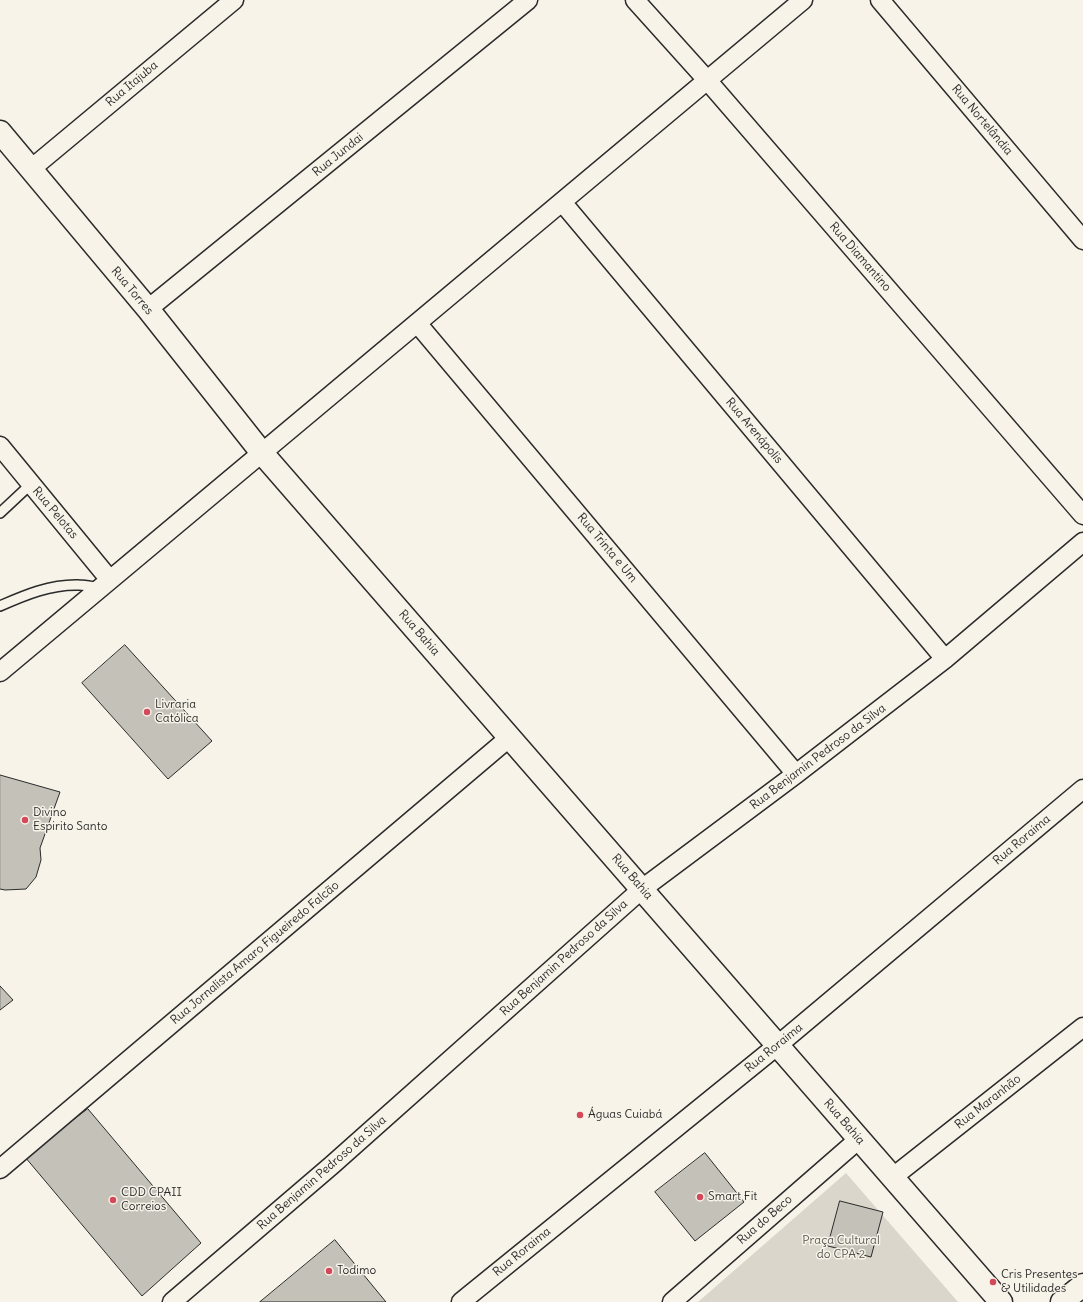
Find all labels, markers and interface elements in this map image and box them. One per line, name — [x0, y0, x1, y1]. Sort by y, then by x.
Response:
street label: Rua Itajuba — [103, 58, 161, 110]
street label: Rua Nortelândia — [948, 82, 1016, 158]
street label: Rua Jundai — [310, 130, 366, 180]
street label: Rua Diamantino — [826, 219, 894, 295]
street label: Rua Torres — [108, 264, 156, 318]
street label: Rua Arenápolis — [722, 395, 786, 467]
street label: Rua Pelotas — [29, 484, 81, 542]
street label: Rua Trinta e Um — [574, 511, 640, 585]
street label: Rua Bahia — [395, 607, 443, 659]
place label: Livraria Católica — [155, 698, 199, 726]
street label: Rua Benjamin Pedroso da Silva — [747, 701, 889, 813]
marker: Livraria Católica — [142, 707, 152, 717]
place label: Divino Espirito Santo — [33, 806, 107, 834]
street label: Rua Roraima — [990, 812, 1054, 868]
marker: Divino Espirito Santo — [20, 815, 30, 825]
street label: Rua Bahia — [608, 851, 656, 903]
street label: Rua Jornalista Amaro Figueiredo Falcão — [168, 878, 342, 1028]
street label: Rua Benjamin Pedroso da Silva — [497, 897, 631, 1019]
street label: Rua Roraima — [742, 1020, 806, 1076]
street label: Rua Maranhão — [952, 1072, 1024, 1132]
street label: Rua Bahia — [820, 1096, 868, 1148]
place label: Águas Cuiabá — [588, 1108, 662, 1122]
marker: Águas Cuiabá — [575, 1110, 585, 1120]
street label: Rua Benjamin Pedroso da Silva — [255, 1113, 389, 1233]
place label: CDD CPAII Correios — [121, 1186, 182, 1214]
place label: Smart Fit — [708, 1190, 757, 1204]
marker: Smart Fit — [695, 1192, 705, 1202]
street label: Rua do Beco — [735, 1192, 795, 1248]
marker: CDD CPAII Correios — [108, 1195, 118, 1205]
street label: Rua Roraima — [490, 1224, 554, 1280]
park label: Praça Cultural do CPA 2 — [802, 1234, 880, 1262]
place label: Todimo — [337, 1264, 376, 1278]
marker: Todimo — [324, 1266, 334, 1276]
place label: Cris Presentes & Utilidades — [1001, 1268, 1078, 1296]
marker: Cris Presentes & Utilidades — [988, 1277, 998, 1287]

